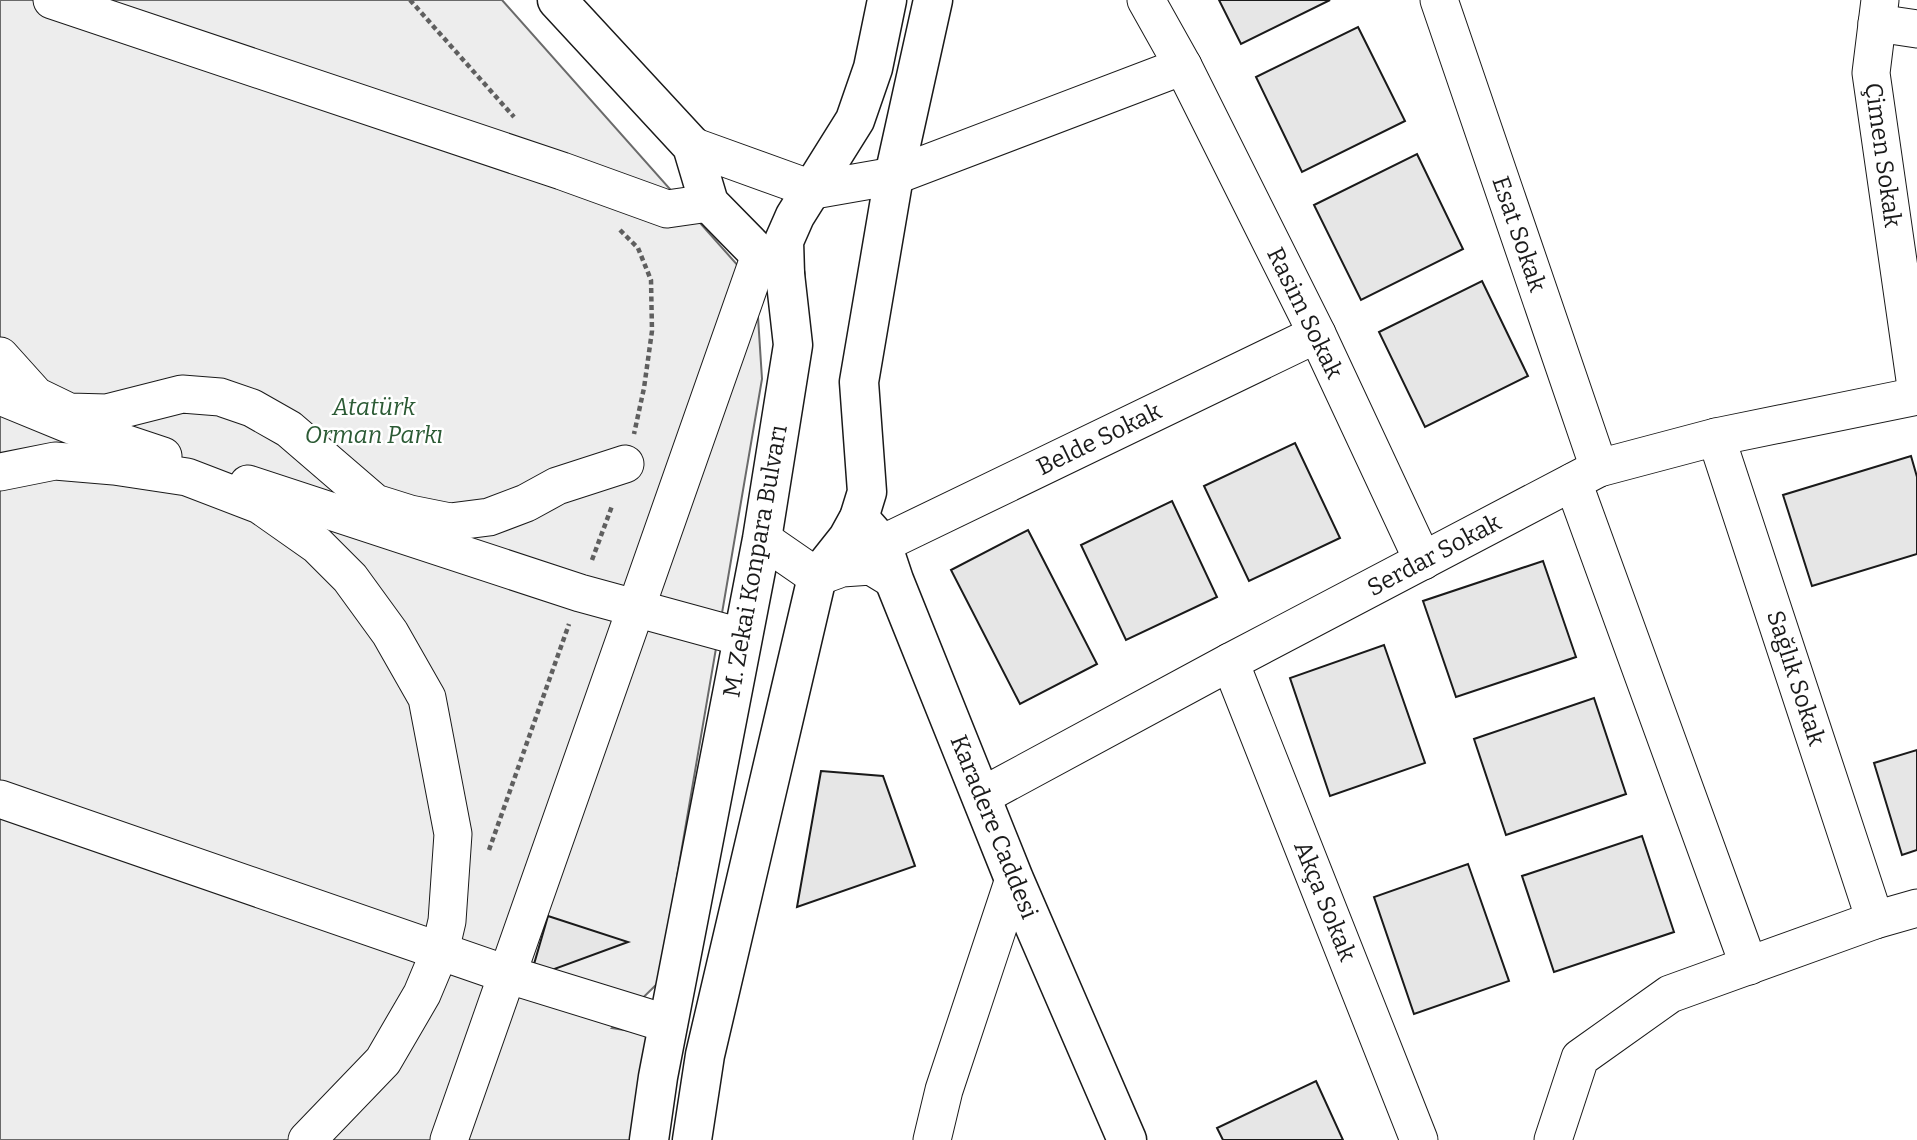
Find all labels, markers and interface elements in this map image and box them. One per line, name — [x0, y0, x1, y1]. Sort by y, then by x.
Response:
street label: Çimen Sokak — [1859, 81, 1907, 229]
street label: Esat Sokak — [1486, 173, 1552, 296]
street label: Rasim Sokak — [1261, 243, 1349, 383]
park label: Atatürk Orman Parkı — [305, 393, 443, 449]
street label: Belde Sokak — [1032, 397, 1166, 481]
street label: M. Zekai Konpara Bulvarı — [717, 423, 793, 699]
street label: Serdar Sokak — [1362, 508, 1506, 602]
street label: Sağlık Sokak — [1761, 607, 1831, 749]
street label: Karadere Caddesi — [944, 731, 1044, 923]
street label: Akça Sokak — [1288, 837, 1362, 965]

